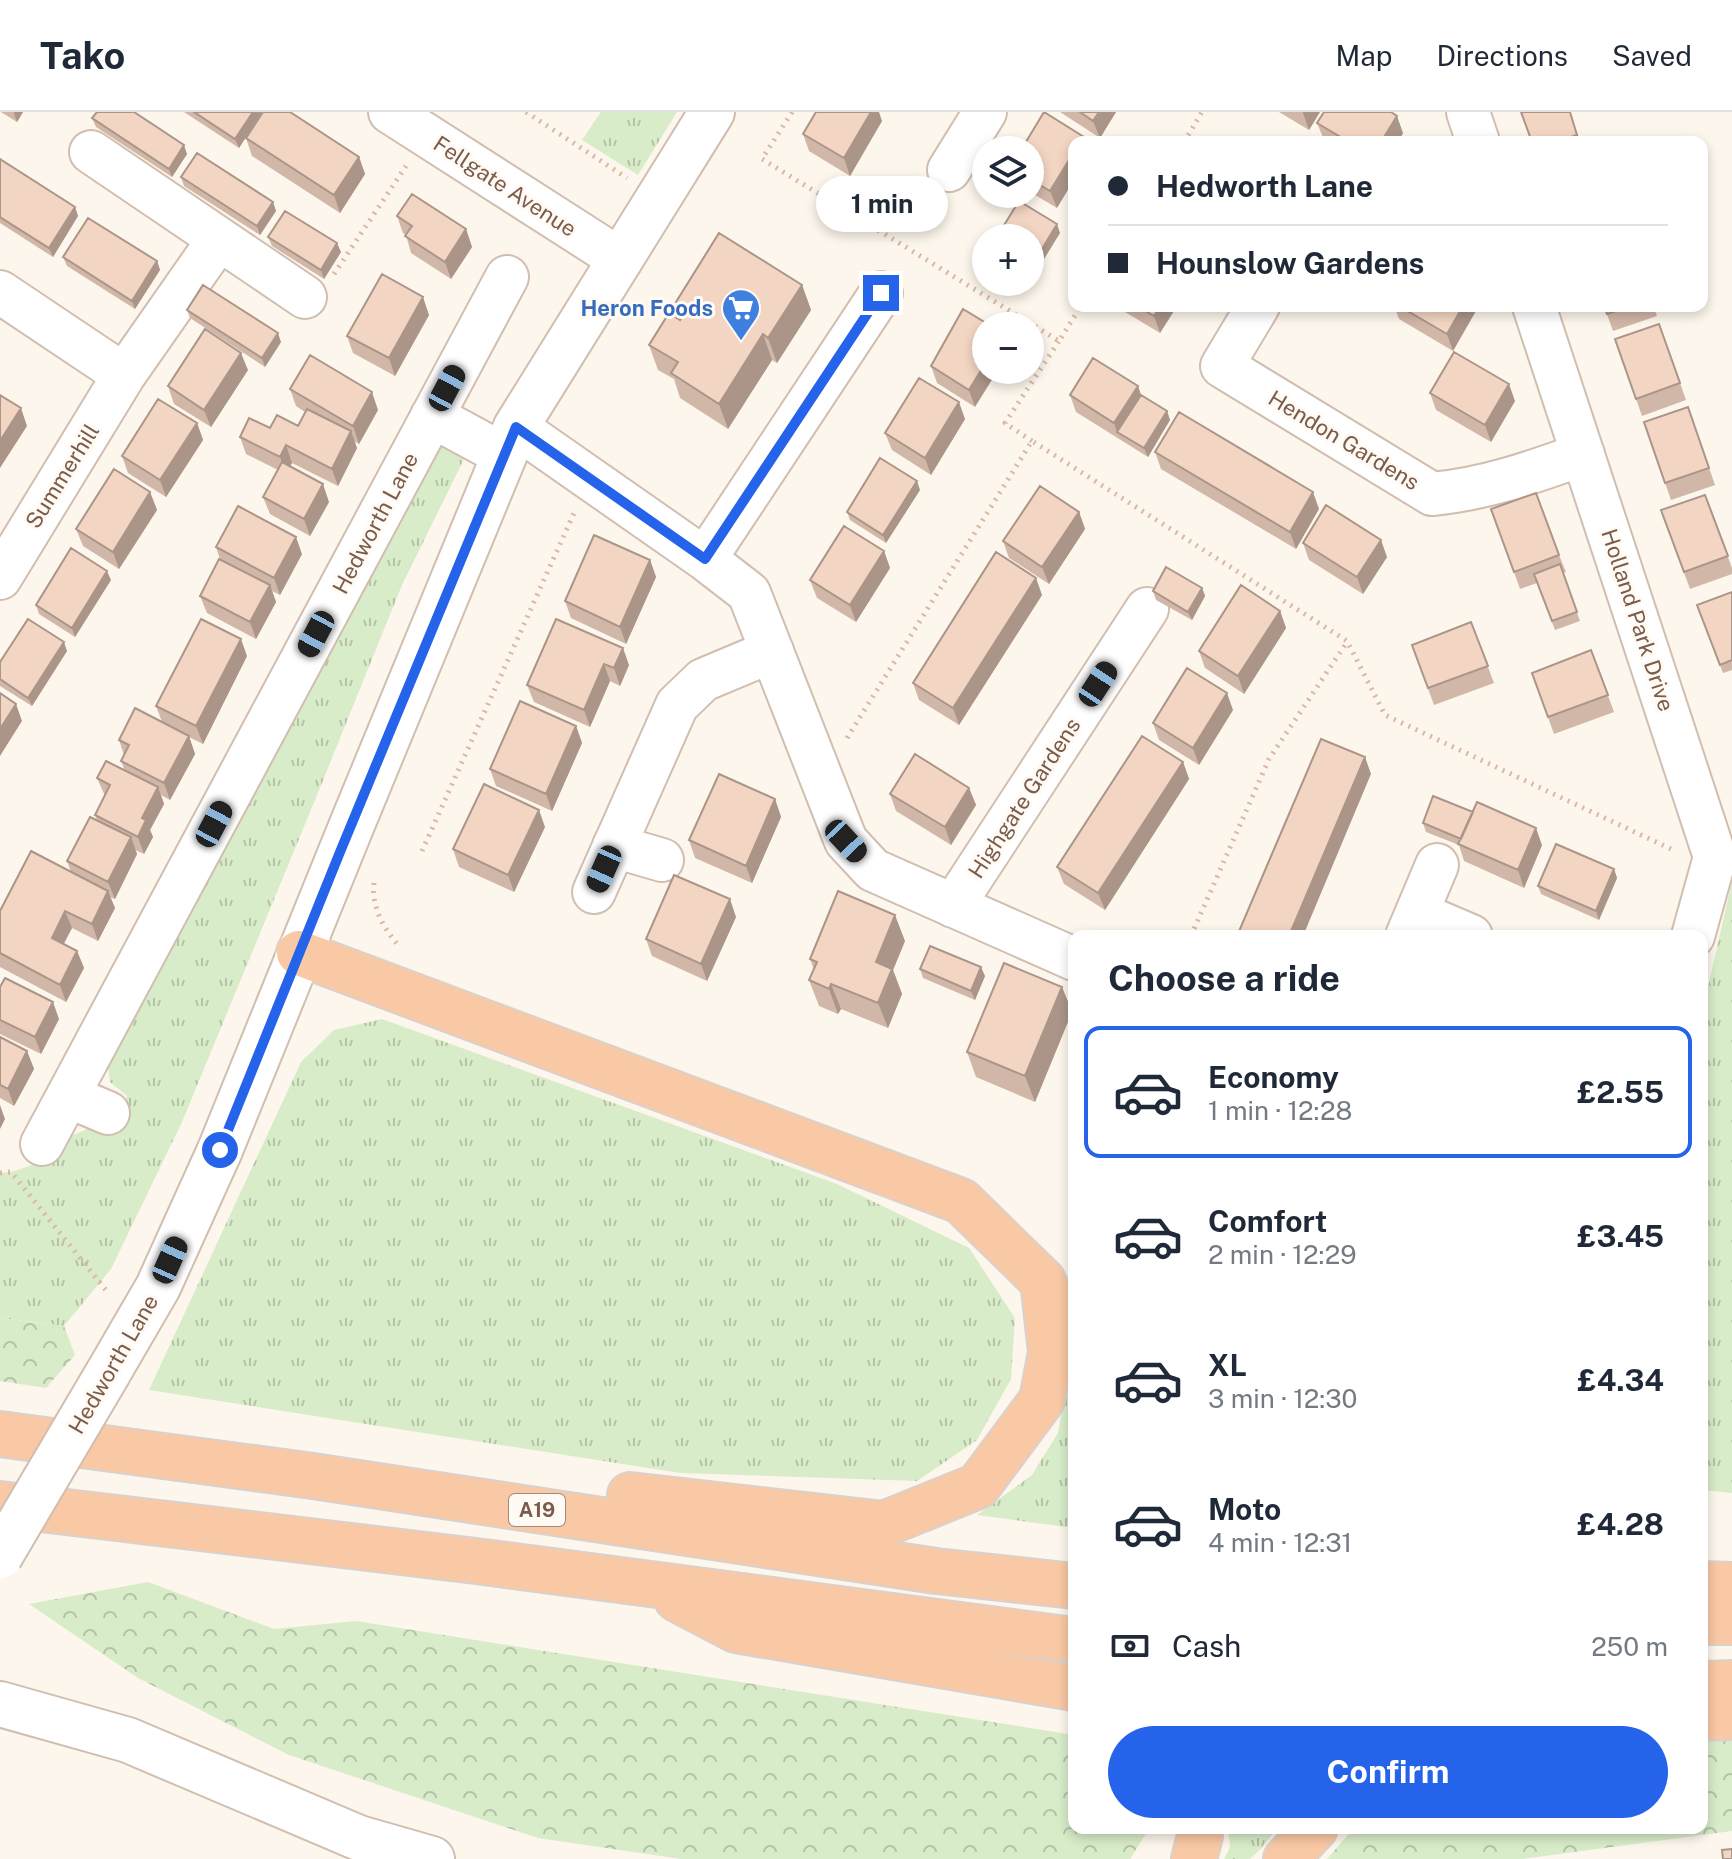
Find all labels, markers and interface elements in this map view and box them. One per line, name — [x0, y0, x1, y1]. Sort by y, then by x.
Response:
text: Tako — [40, 33, 126, 78]
text: Map — [1336, 39, 1392, 72]
text: Directions — [1436, 39, 1568, 72]
text: Saved — [1612, 39, 1692, 72]
street label: Fellgate Avenue — [429, 130, 581, 242]
map controls — [972, 136, 1044, 384]
button: layers — [972, 136, 1044, 208]
text: Hedworth Lane — [1156, 168, 1373, 204]
callout: 1 min — [815, 177, 947, 233]
text: 1 min — [851, 188, 913, 219]
button: + — [972, 224, 1044, 296]
text: Hounslow Gardens — [1156, 245, 1424, 281]
route end — [863, 275, 899, 311]
supermarket icon: Heron Foods — [720, 287, 762, 342]
place label: Heron Foods — [581, 295, 713, 321]
button: − — [972, 312, 1044, 384]
car — [425, 361, 469, 415]
street label: Hendon Gardens — [1264, 385, 1424, 495]
street label: Summerhill — [20, 419, 104, 533]
street label: Hedworth Lane — [327, 448, 423, 598]
street label: Holland Park Drive — [1596, 526, 1680, 714]
car — [294, 607, 338, 661]
car — [1075, 657, 1121, 711]
street label: Highgate Gardens — [963, 713, 1085, 883]
car — [192, 797, 236, 851]
car — [821, 815, 871, 867]
car — [583, 842, 625, 896]
text: Choose a ride — [1108, 957, 1340, 999]
icon: car — [1112, 1056, 1184, 1128]
text: Economy — [1208, 1059, 1339, 1095]
text: £2.55 — [1577, 1074, 1664, 1110]
text: 1 min · 12:28 — [1208, 1095, 1352, 1126]
route start — [202, 1132, 238, 1168]
icon: car — [1112, 1200, 1184, 1272]
text: Comfort — [1208, 1203, 1327, 1239]
text: £3.45 — [1577, 1218, 1664, 1254]
car — [149, 1233, 191, 1287]
text: 2 min · 12:29 — [1208, 1239, 1357, 1270]
street label: Hedworth Lane — [63, 1290, 163, 1438]
icon: car — [1112, 1344, 1184, 1416]
text: XL — [1208, 1347, 1247, 1383]
text: £4.34 — [1577, 1362, 1664, 1398]
text: 3 min · 12:30 — [1208, 1383, 1357, 1414]
icon: car — [1112, 1488, 1184, 1560]
text: Moto — [1208, 1491, 1281, 1527]
road number: A19 — [509, 1494, 565, 1526]
text: £4.28 — [1577, 1506, 1664, 1542]
text: 4 min · 12:31 — [1208, 1527, 1352, 1558]
icon: cash — [1108, 1624, 1152, 1668]
text: Cash — [1172, 1628, 1241, 1664]
text: 250 m — [1591, 1631, 1668, 1662]
button: Confirm — [1108, 1726, 1668, 1818]

